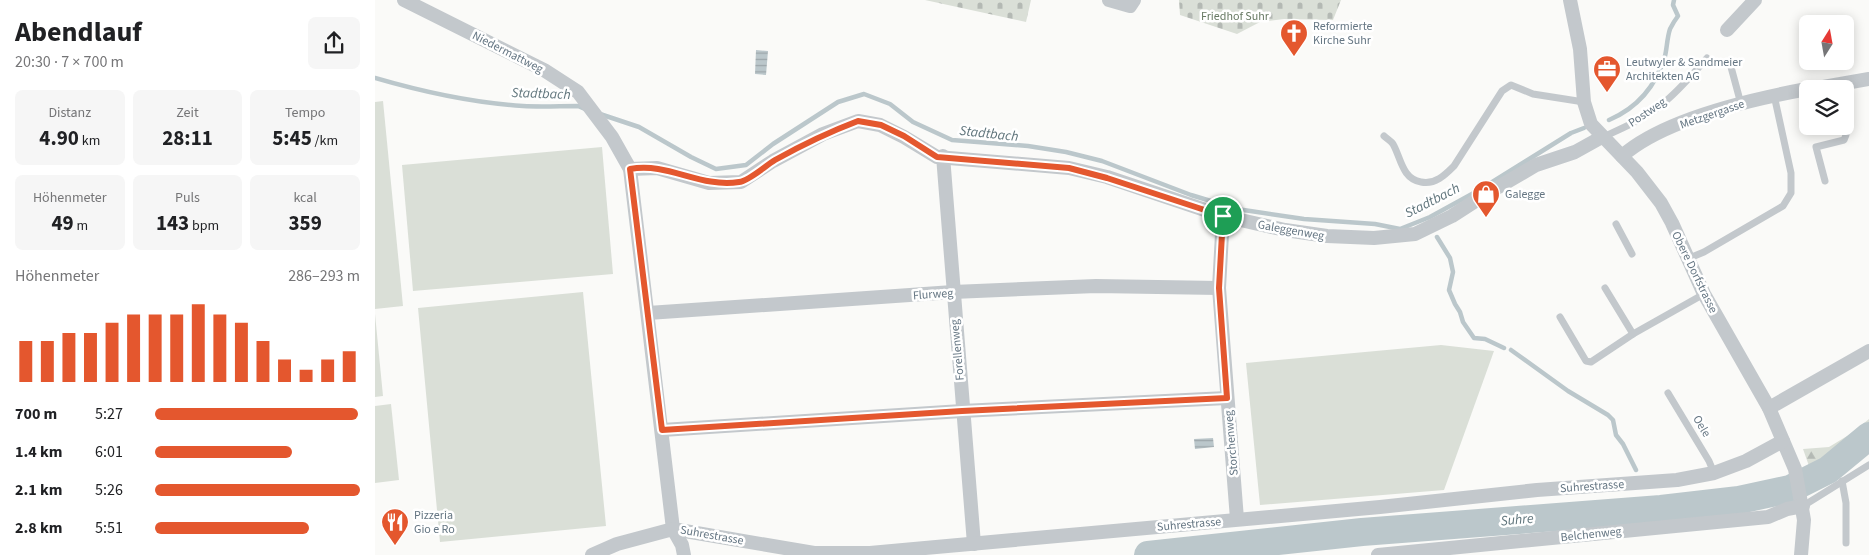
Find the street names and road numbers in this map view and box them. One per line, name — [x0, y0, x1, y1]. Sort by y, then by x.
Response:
street label: Niedermattweg — [469, 27, 546, 78]
street label: Postweg — [1625, 94, 1670, 131]
street label: Metzgergasse — [1678, 95, 1747, 133]
street label: Galeggenweg — [1256, 216, 1326, 245]
street label: Obere Dorfstrasse — [1667, 228, 1722, 316]
street label: Flurweg — [912, 285, 954, 304]
street label: Forellenweg — [946, 319, 969, 381]
street label: Storchenweg — [1220, 410, 1243, 476]
street label: Oele — [1688, 412, 1715, 441]
street label: Suhrestrasse — [1559, 476, 1625, 497]
street label: Suhrestrasse — [1156, 513, 1222, 536]
street label: Suhrestrasse — [679, 522, 745, 549]
street label: Belchenweg — [1560, 523, 1622, 546]

